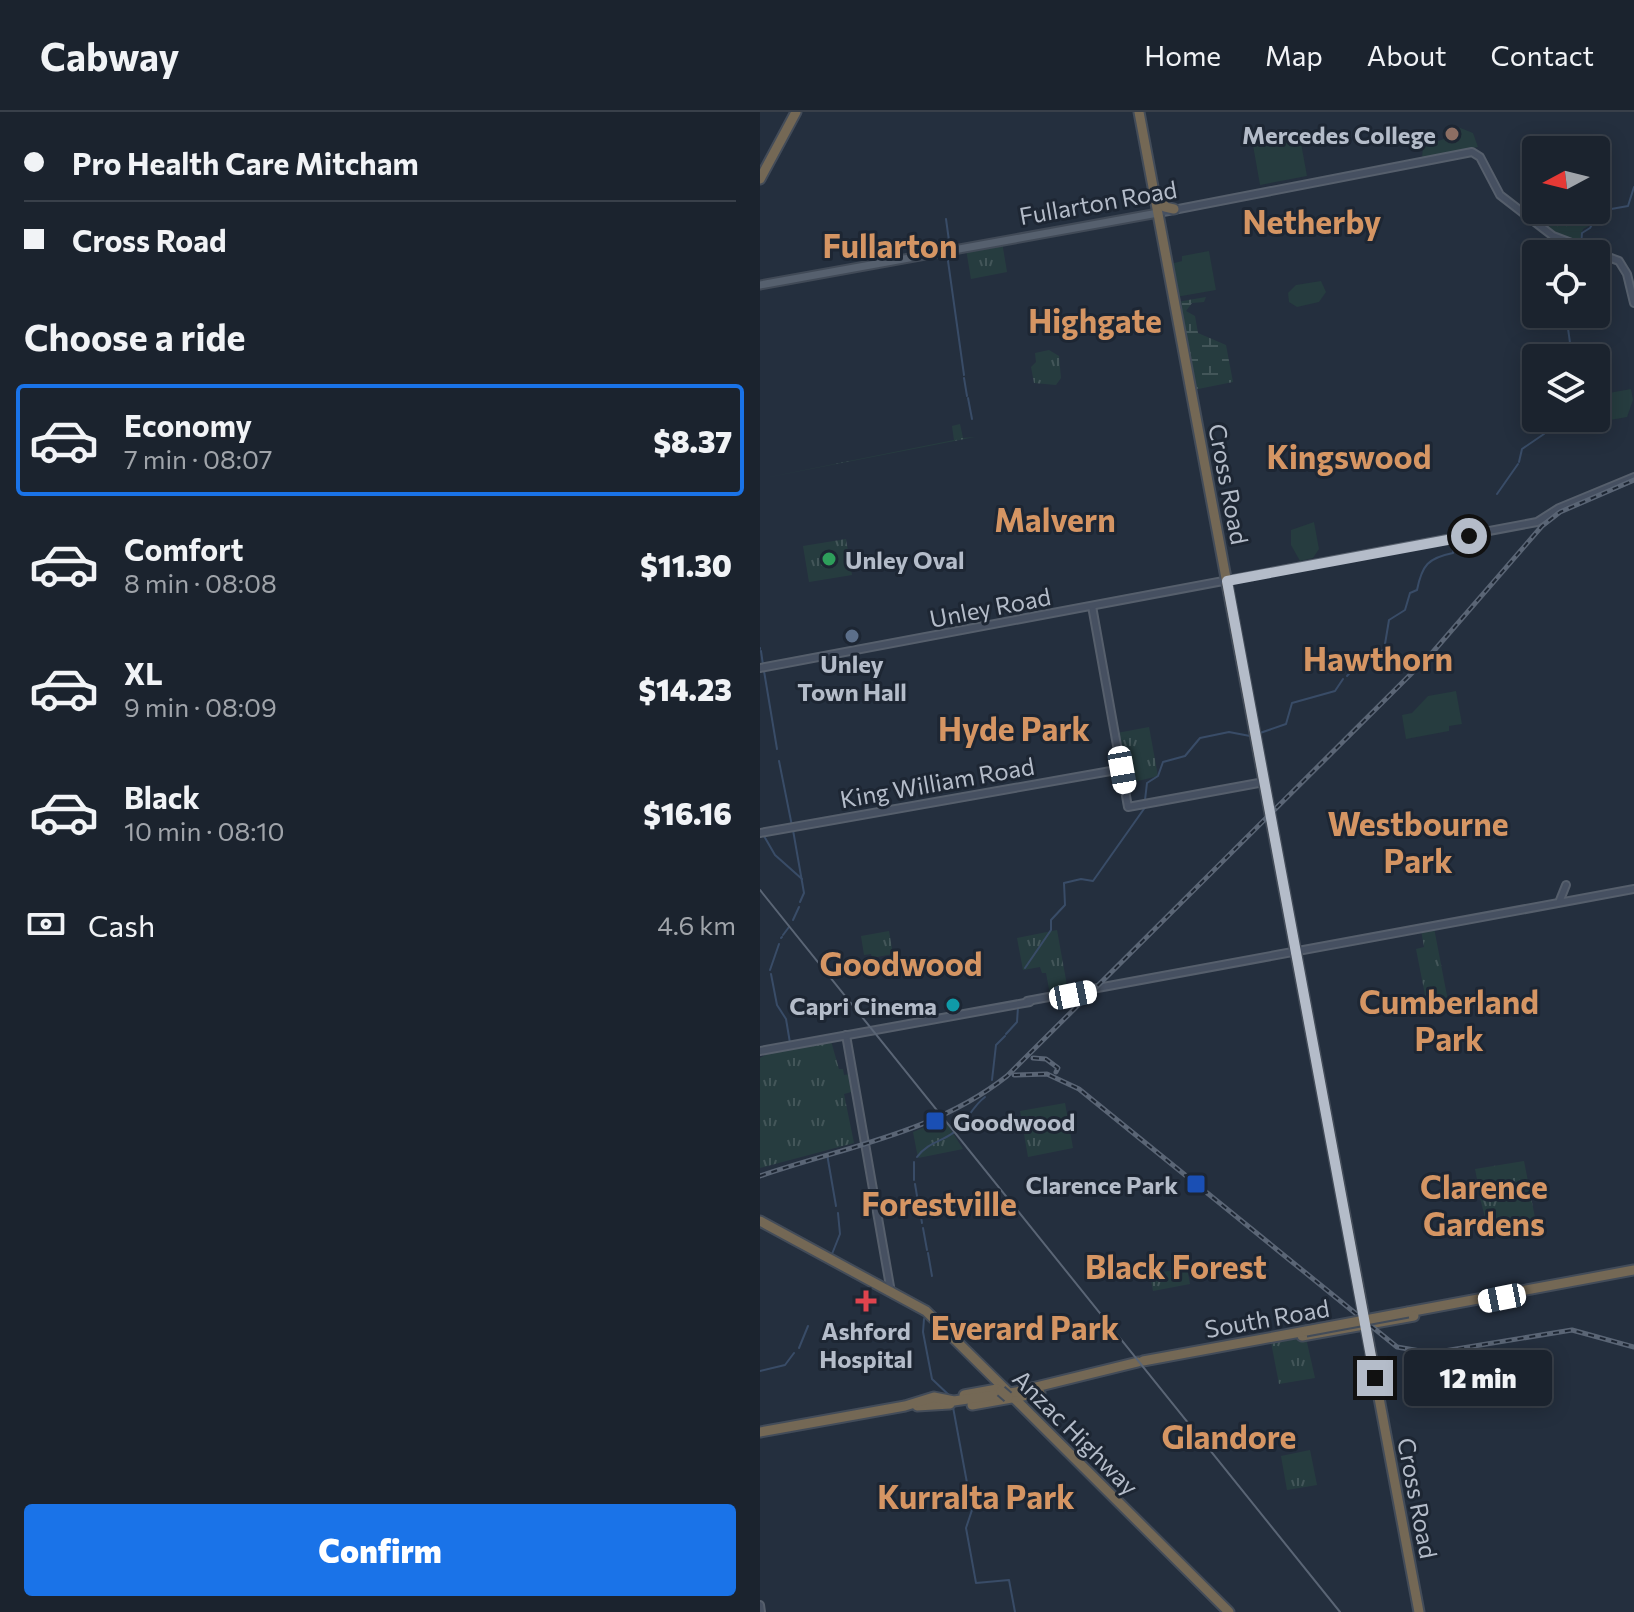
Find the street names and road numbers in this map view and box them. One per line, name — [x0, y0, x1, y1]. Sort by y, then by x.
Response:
street label: Fullarton Road — [1017, 174, 1179, 230]
street label: Cross Road — [1203, 421, 1255, 547]
street label: Unley Road — [927, 581, 1053, 633]
street label: King William Road — [838, 751, 1036, 813]
street label: South Road — [1202, 1293, 1332, 1343]
street label: Anzac Highway — [1007, 1363, 1145, 1501]
street label: Cross Road — [1392, 1435, 1444, 1561]

